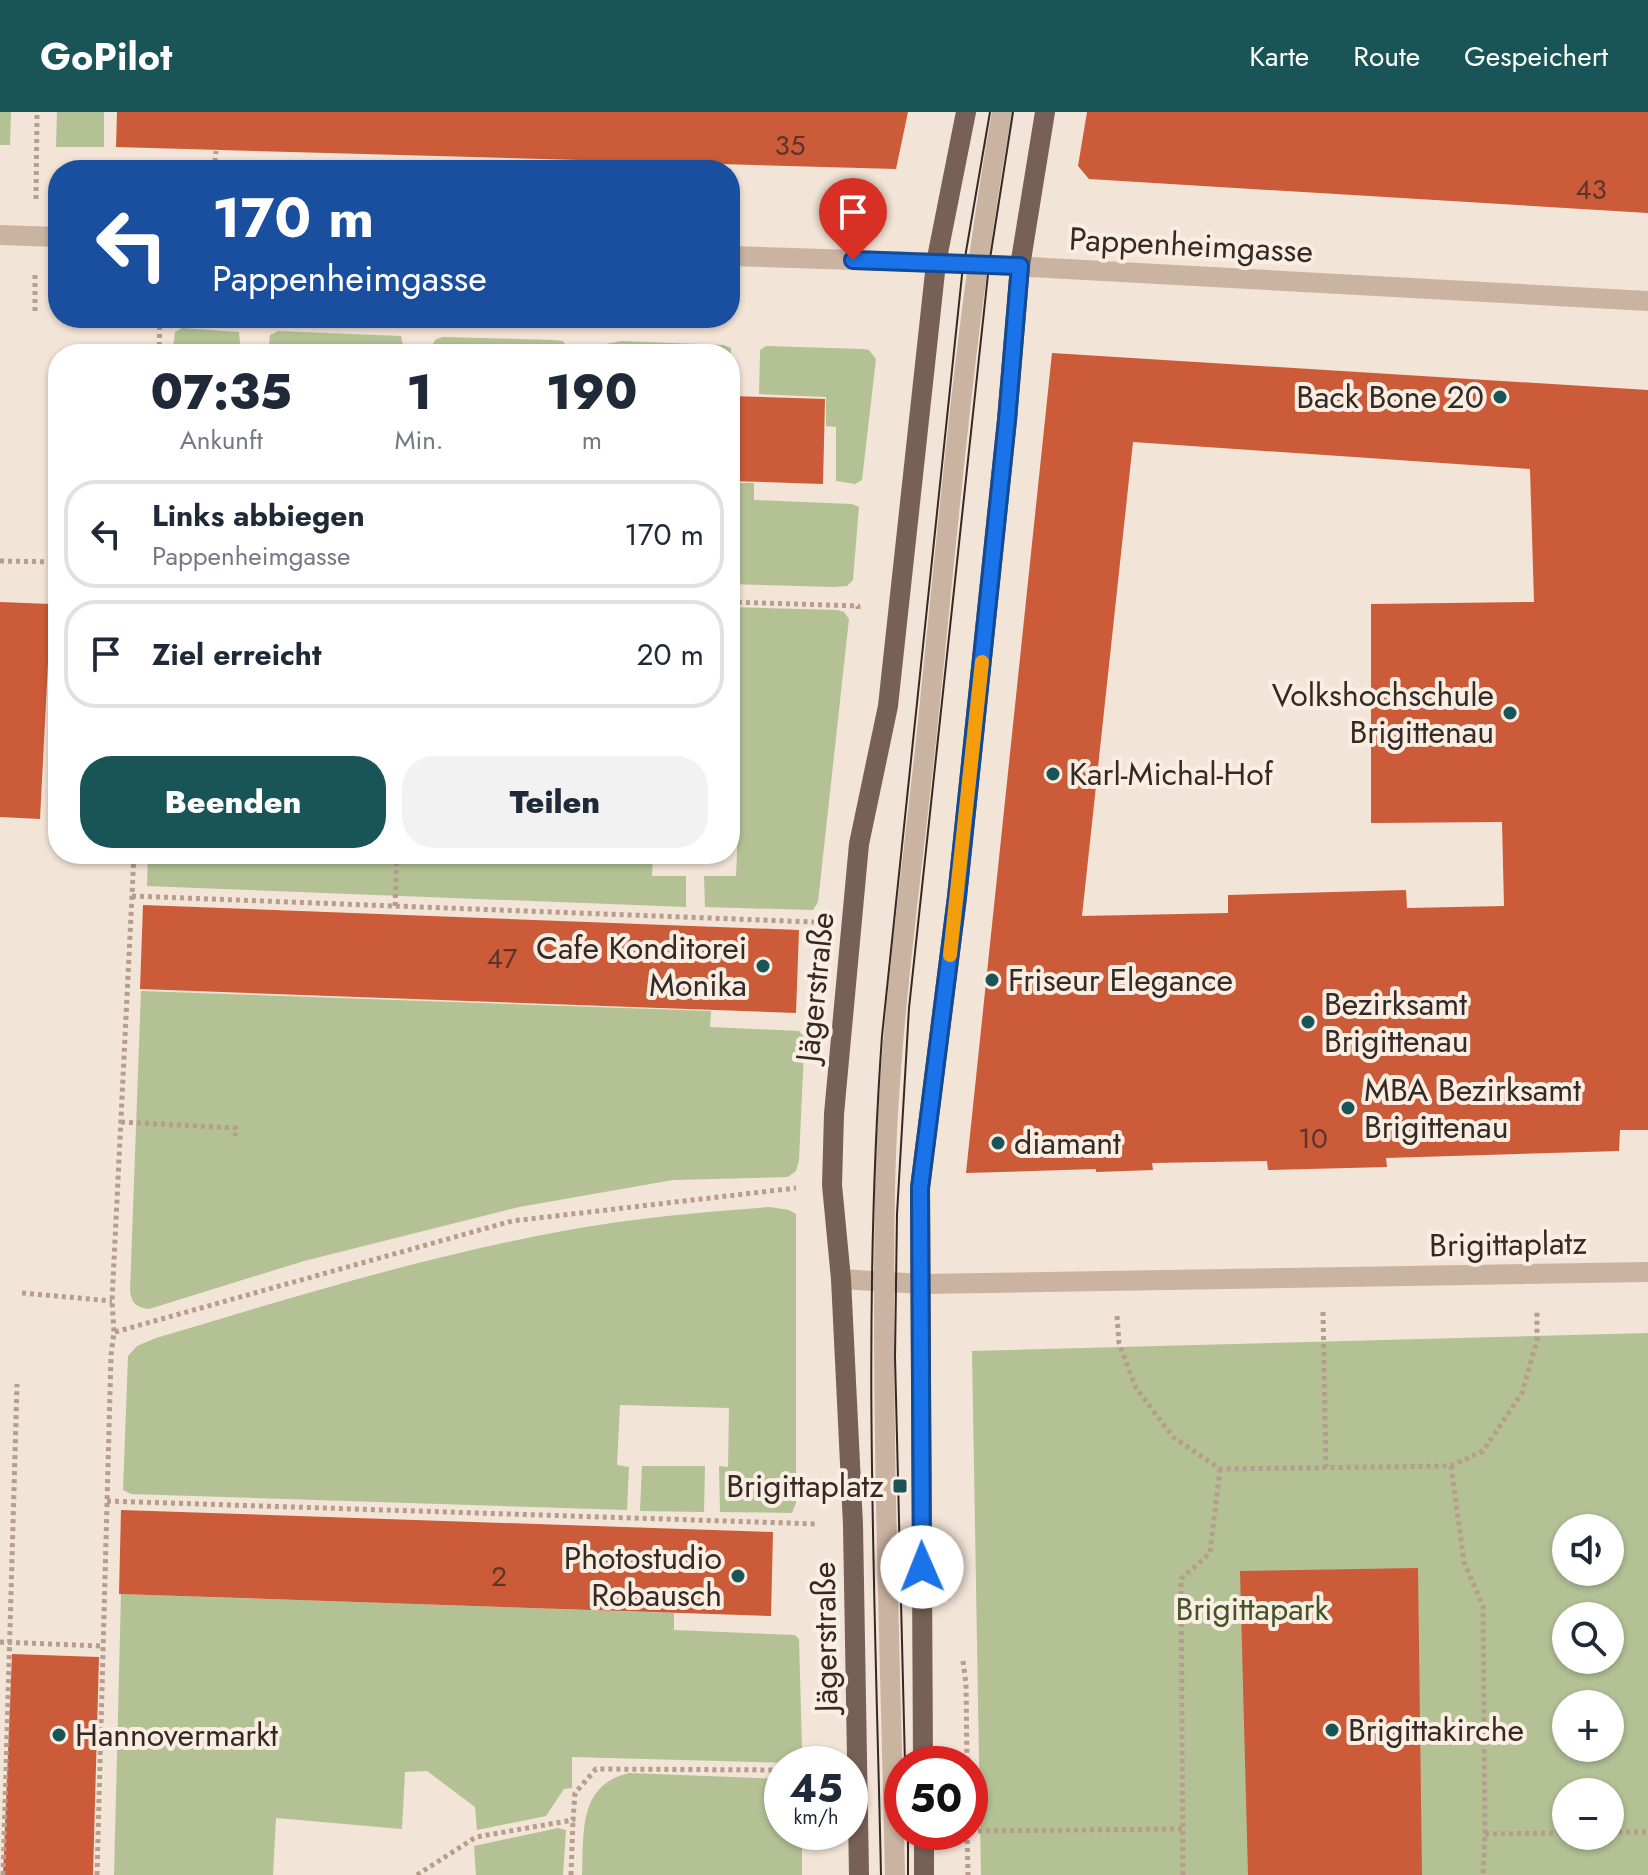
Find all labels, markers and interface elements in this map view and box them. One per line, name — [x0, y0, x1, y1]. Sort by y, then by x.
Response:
text: GoPilot — [40, 29, 172, 84]
text: Karte — [1249, 36, 1309, 77]
text: Route — [1353, 36, 1420, 77]
text: Gespeichert — [1464, 36, 1608, 77]
house number: 35 — [774, 125, 806, 166]
house number: 43 — [1575, 169, 1607, 210]
text: 170 m — [212, 177, 374, 258]
pin — [819, 178, 887, 260]
icon: arrive — [831, 190, 875, 234]
icon: left — [80, 192, 184, 296]
street label: Pappenheimgasse — [1068, 216, 1314, 274]
text: Pappenheimgasse — [212, 252, 487, 304]
text: 07:35 — [150, 358, 292, 427]
text: 1 — [406, 358, 432, 427]
text: 190 — [546, 358, 638, 427]
place label: Back Bone 20 — [1296, 374, 1484, 420]
marker: Back Bone 20 — [1491, 388, 1509, 406]
text: Ankunft — [180, 421, 263, 459]
text: Min. — [394, 421, 444, 459]
text: m — [582, 421, 602, 459]
text: Links abbiegen — [152, 494, 365, 537]
icon: left — [84, 512, 128, 556]
text: 170 m — [624, 513, 704, 556]
text: Pappenheimgasse — [152, 537, 350, 575]
icon: arrive — [84, 632, 128, 676]
text: Ziel erreicht — [152, 633, 321, 676]
text: 20 m — [637, 633, 704, 676]
place label: Volkshochschule Brigittenau — [1272, 672, 1494, 755]
marker: Volkshochschule Brigittenau — [1501, 704, 1519, 722]
place label: Karl-Michal-Hof — [1069, 751, 1274, 797]
button: Beenden — [80, 756, 386, 848]
button: Teilen — [402, 756, 708, 848]
marker: Karl-Michal-Hof — [1044, 765, 1062, 783]
street label: Jägerstraße — [784, 910, 846, 1068]
place label: Cafe Konditorei Monika — [536, 925, 747, 1008]
house number: 47 — [486, 938, 518, 979]
marker: Cafe Konditorei Monika — [754, 957, 772, 975]
place label: Friseur Elegance — [1008, 957, 1233, 1003]
marker: Friseur Elegance — [983, 971, 1001, 989]
place label: Bezirksamt Brigittenau — [1324, 981, 1469, 1064]
marker: Bezirksamt Brigittenau — [1299, 1013, 1317, 1031]
place label: MBA Bezirksamt Brigittenau — [1364, 1067, 1581, 1150]
marker: MBA Bezirksamt Brigittenau — [1339, 1099, 1357, 1117]
house number: 10 — [1298, 1118, 1328, 1159]
place label: diamant — [1014, 1120, 1121, 1166]
marker: diamant — [989, 1134, 1007, 1152]
street label: Brigittaplatz — [1429, 1220, 1588, 1268]
place label: Brigittaplatz — [726, 1463, 884, 1509]
marker: Brigittaplatz — [891, 1477, 909, 1495]
map controls — [1552, 1514, 1624, 1850]
button: sound — [1552, 1514, 1624, 1586]
position arrow — [880, 1525, 964, 1609]
place label: Photostudio Robausch — [564, 1535, 722, 1618]
house number: 2 — [491, 1556, 507, 1597]
street label: Jägerstraße — [801, 1561, 849, 1717]
marker: Photostudio Robausch — [729, 1567, 747, 1585]
park label: Brigittapark — [1175, 1586, 1329, 1632]
button: search — [1552, 1602, 1624, 1674]
button: + — [1552, 1690, 1624, 1762]
place label: Brigittakirche — [1348, 1707, 1524, 1753]
place label: Hannovermarkt — [75, 1712, 278, 1758]
marker: Brigittakirche — [1323, 1721, 1341, 1739]
marker: Hannovermarkt — [50, 1726, 68, 1744]
speed limit sign: 50 — [884, 1746, 988, 1850]
text: 45 — [789, 1759, 843, 1817]
button: − — [1552, 1778, 1624, 1850]
text: km/h — [793, 1803, 839, 1832]

